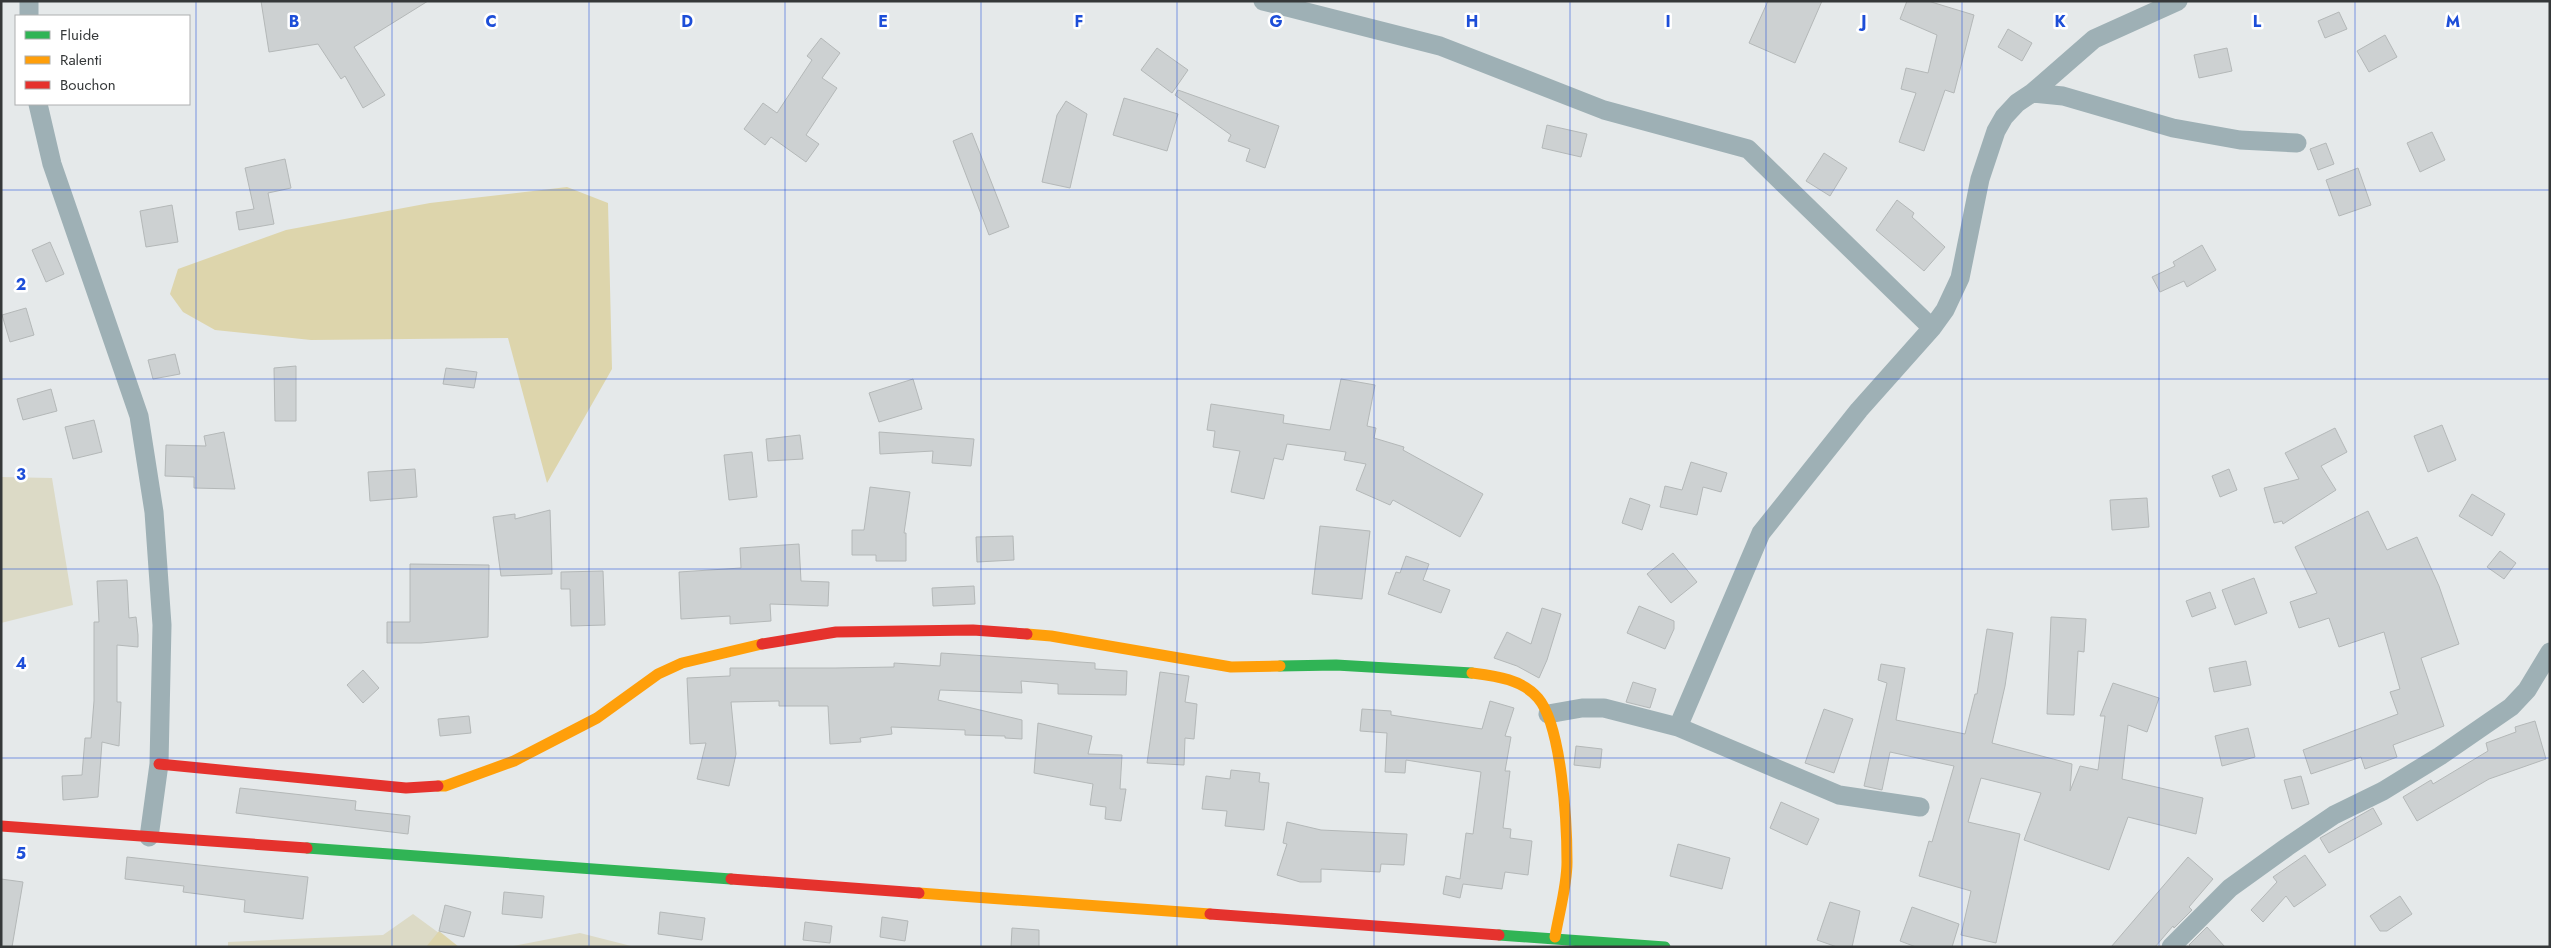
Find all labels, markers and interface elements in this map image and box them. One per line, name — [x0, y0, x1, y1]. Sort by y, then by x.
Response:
text: B — [289, 10, 299, 33]
text: C — [485, 10, 497, 33]
text: D — [681, 10, 693, 33]
text: E — [878, 10, 888, 33]
text: F — [1075, 10, 1083, 33]
text: G — [1269, 10, 1283, 33]
text: H — [1466, 10, 1478, 33]
text: I — [1665, 10, 1671, 33]
text: J — [1858, 10, 1867, 33]
text: K — [2054, 10, 2066, 33]
text: L — [2253, 10, 2262, 33]
text: M — [2446, 10, 2460, 33]
legend — [15, 15, 190, 105]
text: Fluide — [60, 24, 99, 46]
text: Ralenti — [60, 49, 102, 71]
text: Bouchon — [60, 74, 116, 96]
text: 2 — [16, 273, 26, 296]
text: 3 — [16, 463, 26, 486]
text: 4 — [15, 652, 27, 675]
text: 5 — [16, 842, 26, 865]

